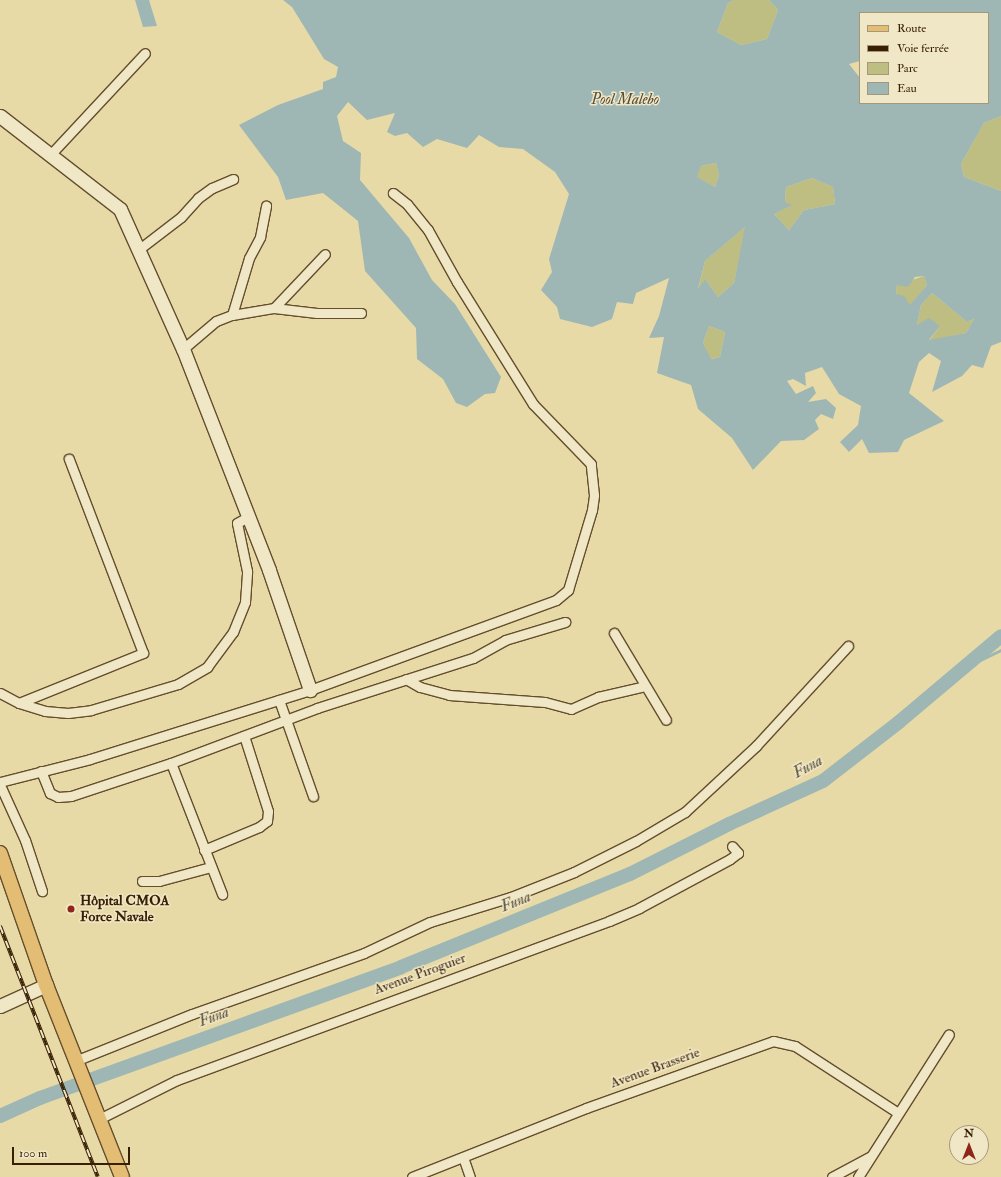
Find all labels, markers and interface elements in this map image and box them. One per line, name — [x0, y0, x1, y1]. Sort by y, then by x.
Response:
legend — [859, 12, 989, 104]
text: Route — [897, 21, 926, 36]
text: Voie ferrée — [897, 41, 949, 56]
text: Parc — [897, 61, 918, 76]
text: Eau — [897, 81, 917, 96]
water label: Pool Malebo — [591, 91, 659, 109]
water label: Funa — [790, 752, 826, 782]
water label: Funa — [498, 888, 534, 916]
place label: Hôpital CMOA Force Navale — [80, 893, 169, 926]
marker: Hôpital CMOA Force Navale — [65, 903, 77, 915]
street label: Avenue Piroguier — [372, 950, 468, 998]
water label: Funa — [196, 1003, 232, 1031]
street label: Avenue Brasserie — [608, 1044, 702, 1092]
north arrow — [949, 1125, 989, 1165]
text: N — [964, 1127, 974, 1140]
scale bar — [14, 1139, 132, 1165]
text: 100 m — [19, 1146, 47, 1161]

